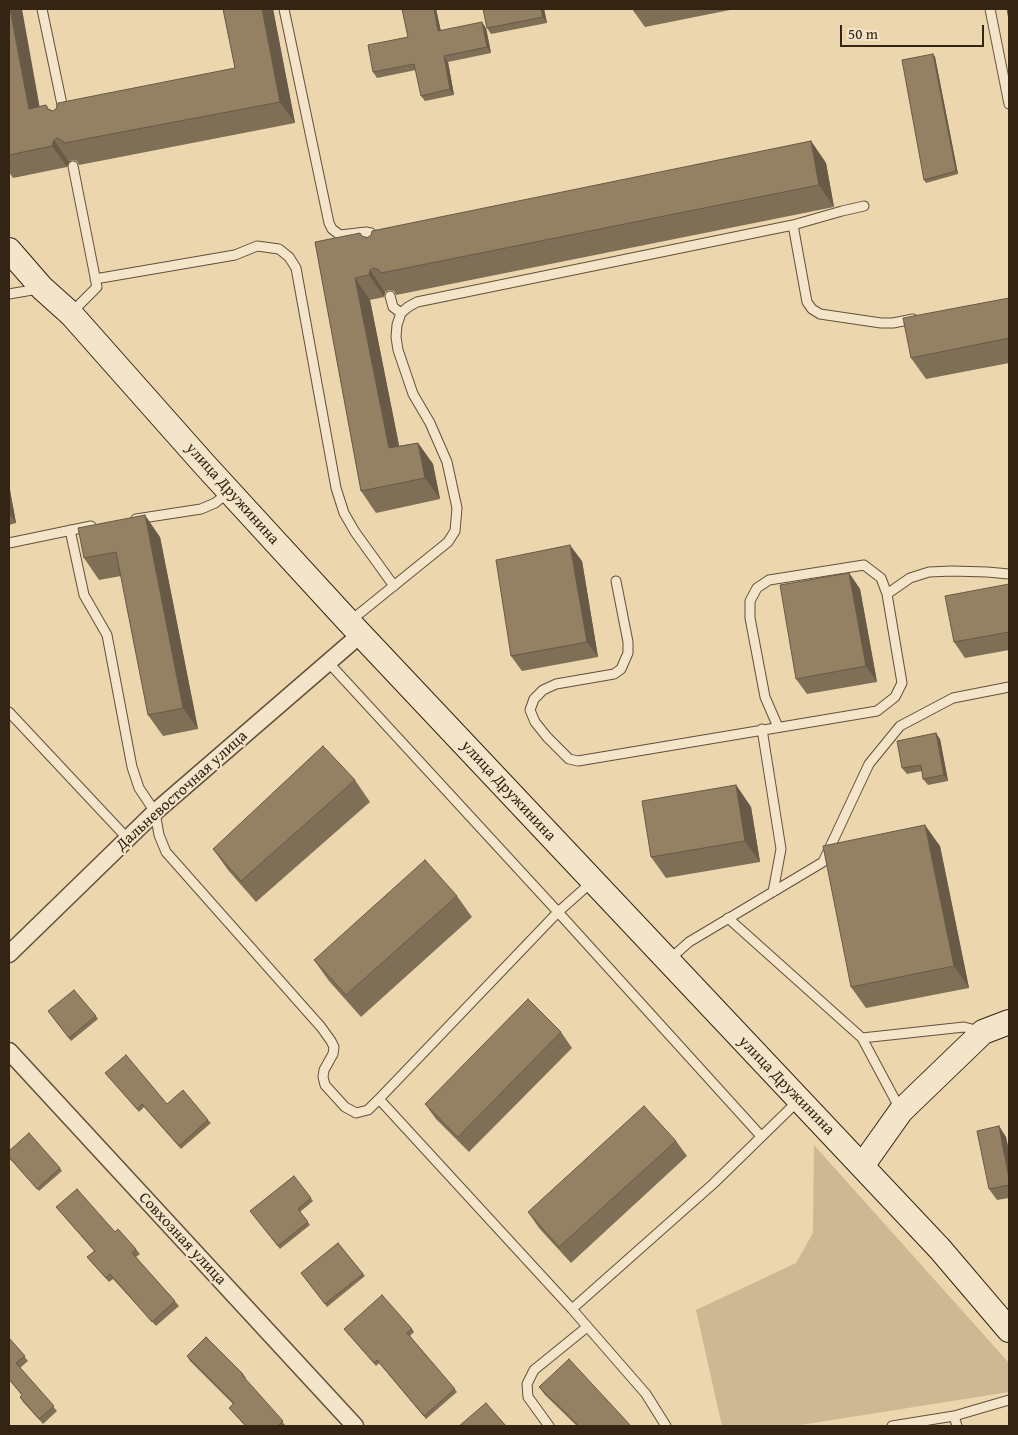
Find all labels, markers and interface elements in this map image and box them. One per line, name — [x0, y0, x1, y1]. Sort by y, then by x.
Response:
scale bar — [843, 15, 987, 47]
text: 50 m — [848, 23, 878, 44]
street label: улица Дружинина — [181, 439, 283, 549]
street label: Дальневосточная улица — [112, 727, 252, 855]
street label: улица Дружинина — [456, 737, 560, 845]
street label: улица Дружинина — [734, 1032, 838, 1140]
street label: Совхозная улица — [134, 1189, 230, 1289]

